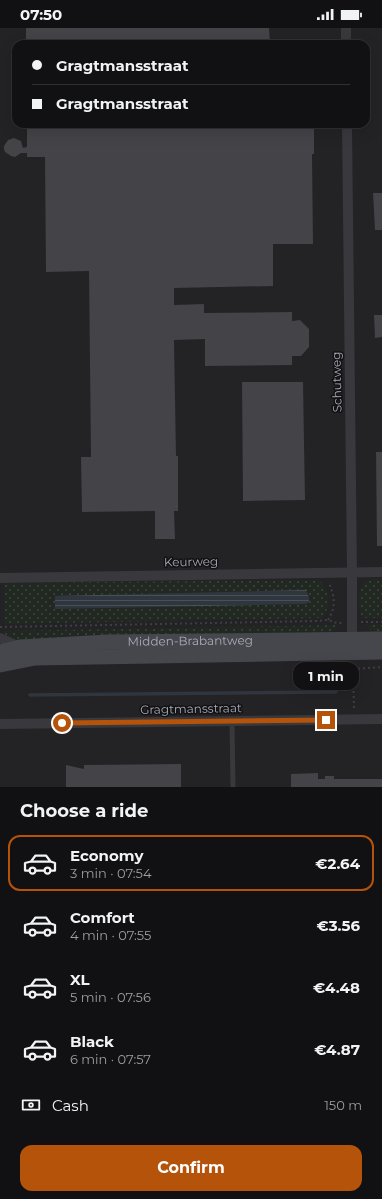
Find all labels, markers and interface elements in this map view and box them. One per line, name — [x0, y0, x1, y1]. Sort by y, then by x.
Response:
text: 07:50 — [20, 5, 62, 24]
text: Gragtmansstraat — [56, 56, 189, 75]
text: Gragtmansstraat — [56, 94, 189, 113]
street label: Schutweg — [328, 351, 345, 413]
street label: Keurweg — [164, 554, 218, 569]
street label: Midden-Brabantweg — [127, 632, 253, 649]
callout: 1 min — [293, 662, 359, 690]
text: 1 min — [308, 668, 344, 684]
street label: Gragtmansstraat — [140, 700, 242, 717]
route end — [317, 711, 335, 729]
route start — [53, 714, 71, 732]
text: Choose a ride — [20, 800, 148, 822]
icon: car — [22, 845, 58, 881]
text: Economy — [70, 846, 143, 865]
text: €2.64 — [315, 854, 360, 873]
text: 3 min · 07:54 — [70, 865, 152, 881]
icon: car — [22, 907, 58, 943]
text: Comfort — [70, 908, 135, 927]
text: €3.56 — [317, 916, 360, 935]
text: 4 min · 07:55 — [70, 927, 151, 943]
icon: car — [22, 969, 58, 1005]
text: XL — [70, 970, 89, 989]
text: €4.48 — [313, 978, 360, 997]
text: 5 min · 07:56 — [70, 989, 151, 1005]
icon: car — [22, 1031, 58, 1067]
text: Black — [70, 1032, 114, 1051]
text: €4.87 — [314, 1040, 360, 1059]
text: 6 min · 07:57 — [70, 1051, 151, 1067]
icon: cash — [20, 1094, 42, 1116]
text: Cash — [52, 1096, 89, 1115]
text: 150 m — [324, 1097, 362, 1113]
button: Confirm — [20, 1145, 362, 1191]

